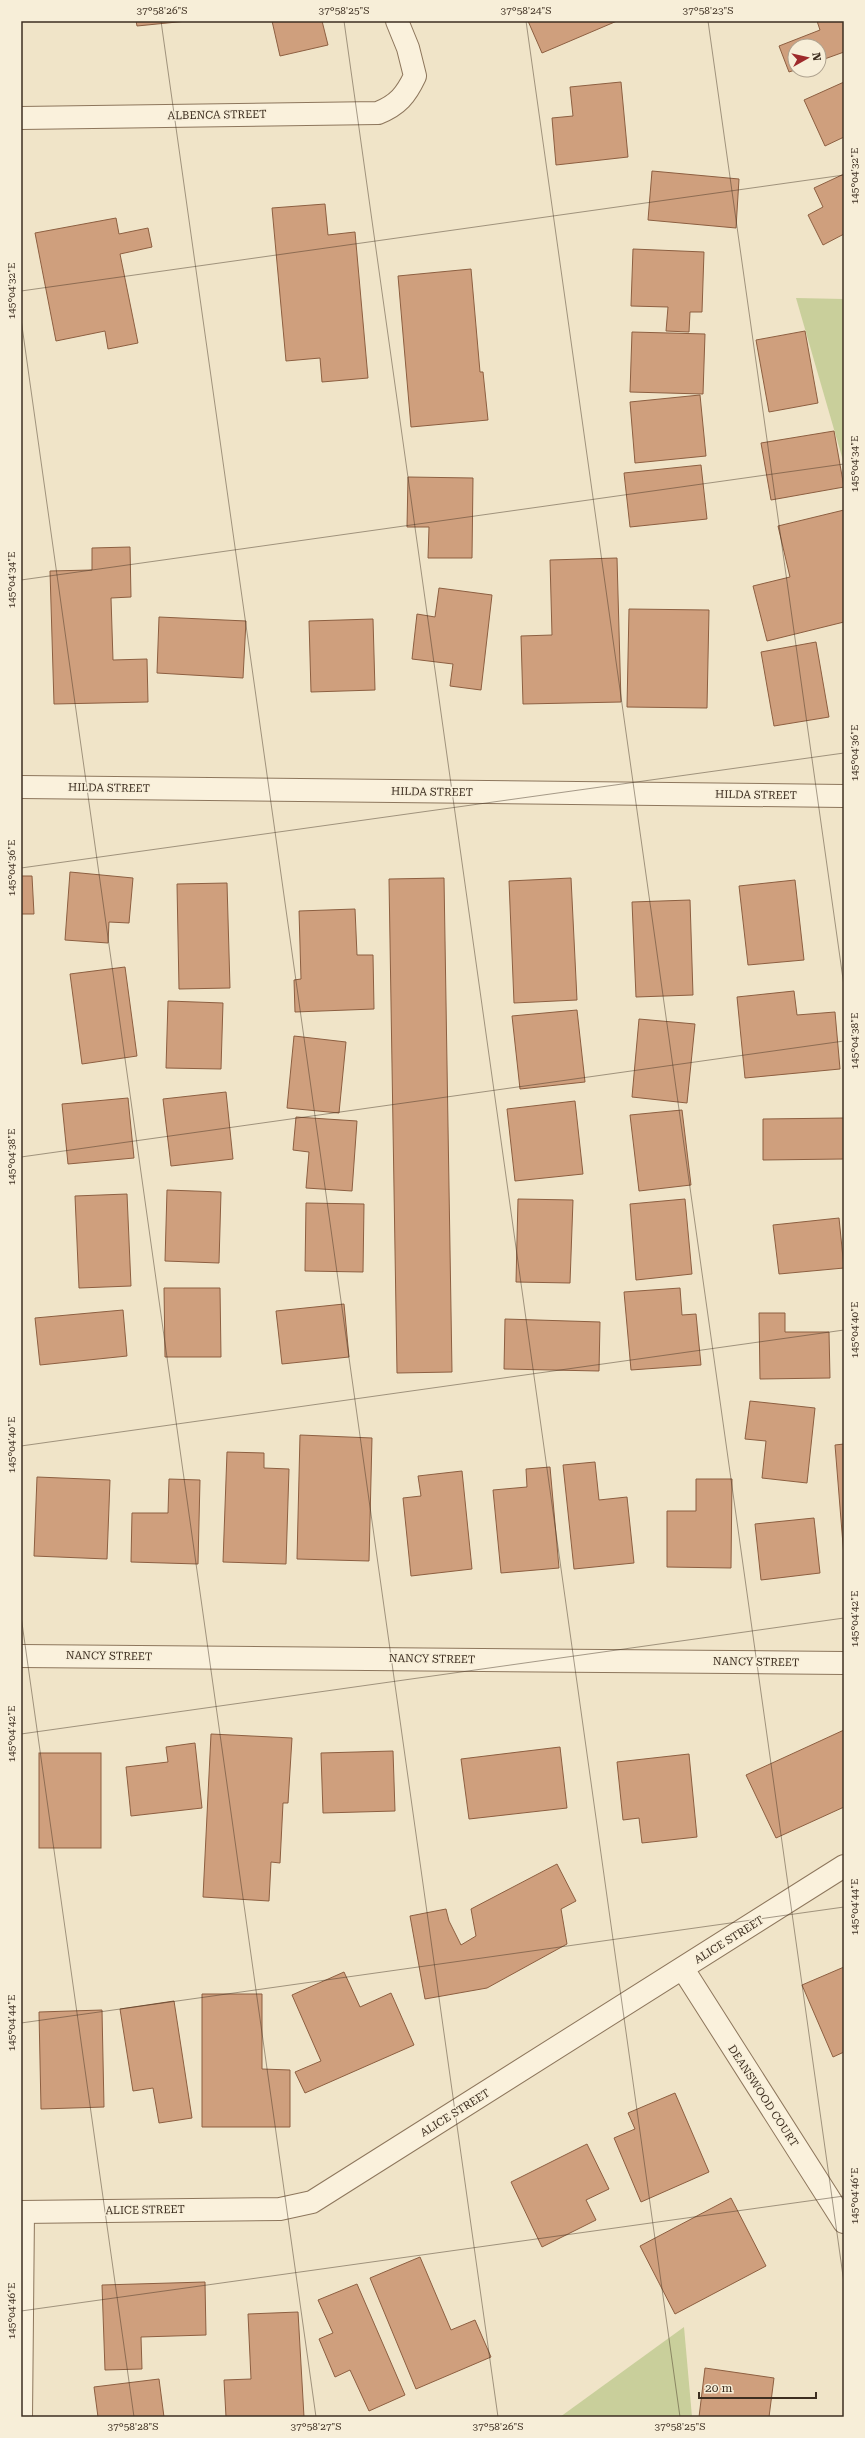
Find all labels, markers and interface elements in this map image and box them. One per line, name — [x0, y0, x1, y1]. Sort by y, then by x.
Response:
text: 37°58'26"S — [137, 5, 187, 16]
text: 37°58'25"S — [319, 5, 369, 16]
text: 37°58'24"S — [501, 5, 551, 16]
text: 37°58'23"S — [683, 5, 733, 16]
north arrow — [787, 38, 827, 78]
text: N — [809, 52, 824, 62]
street label: ALBENCA STREET — [167, 108, 267, 122]
text: 145°04'32"E — [849, 148, 860, 204]
text: 145°04'32"E — [6, 263, 17, 319]
text: 145°04'34"E — [849, 436, 860, 492]
text: 145°04'34"E — [6, 552, 17, 608]
text: 145°04'36"E — [849, 725, 860, 781]
street label: HILDA STREET — [68, 781, 150, 795]
street label: HILDA STREET — [391, 785, 473, 799]
street label: HILDA STREET — [715, 788, 797, 802]
text: 145°04'36"E — [6, 840, 17, 896]
text: 145°04'38"E — [849, 1013, 860, 1069]
text: 145°04'38"E — [6, 1129, 17, 1185]
text: 145°04'40"E — [849, 1302, 860, 1358]
text: 145°04'40"E — [6, 1417, 17, 1473]
text: 145°04'42"E — [849, 1591, 860, 1647]
street label: NANCY STREET — [66, 1649, 152, 1663]
street label: NANCY STREET — [389, 1652, 475, 1666]
street label: NANCY STREET — [713, 1655, 799, 1669]
text: 145°04'42"E — [6, 1706, 17, 1762]
text: 145°04'44"E — [849, 1879, 860, 1935]
street label: ALICE STREET — [692, 1913, 766, 1967]
text: 145°04'44"E — [6, 1995, 17, 2051]
street label: DEANSWOOD COURT — [725, 2043, 801, 2149]
street label: ALICE STREET — [418, 2086, 492, 2140]
text: 145°04'46"E — [849, 2168, 860, 2224]
street label: ALICE STREET — [105, 2203, 185, 2217]
text: 145°04'46"E — [6, 2283, 17, 2339]
scale bar — [699, 2374, 816, 2400]
text: 20 m — [705, 2381, 732, 2395]
text: 37°58'28"S — [108, 2421, 158, 2432]
text: 37°58'27"S — [291, 2421, 341, 2432]
text: 37°58'26"S — [473, 2421, 523, 2432]
text: 37°58'25"S — [655, 2421, 705, 2432]

